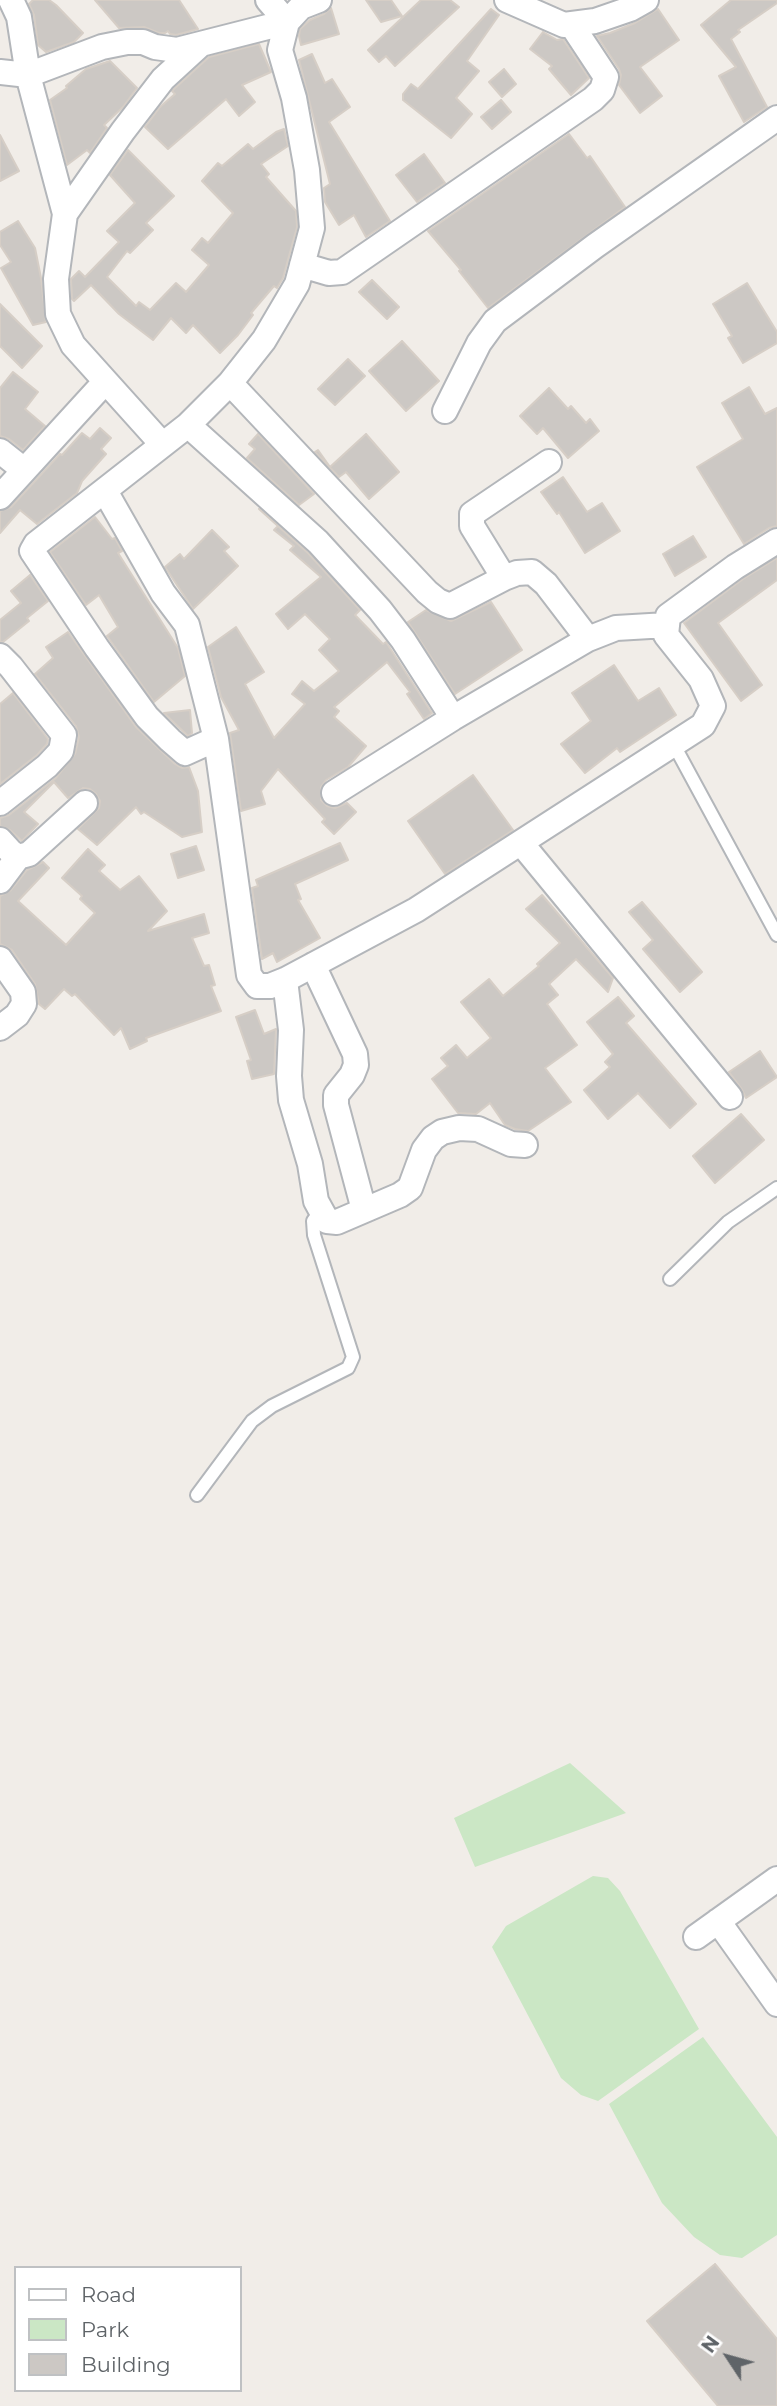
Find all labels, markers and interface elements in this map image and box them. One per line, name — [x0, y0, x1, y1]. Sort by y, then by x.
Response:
legend — [14, 2266, 242, 2392]
text: Road — [81, 2282, 136, 2307]
text: Park — [81, 2317, 129, 2342]
north arrow — [693, 2322, 763, 2392]
text: N — [697, 2331, 724, 2357]
text: Building — [81, 2352, 171, 2377]

